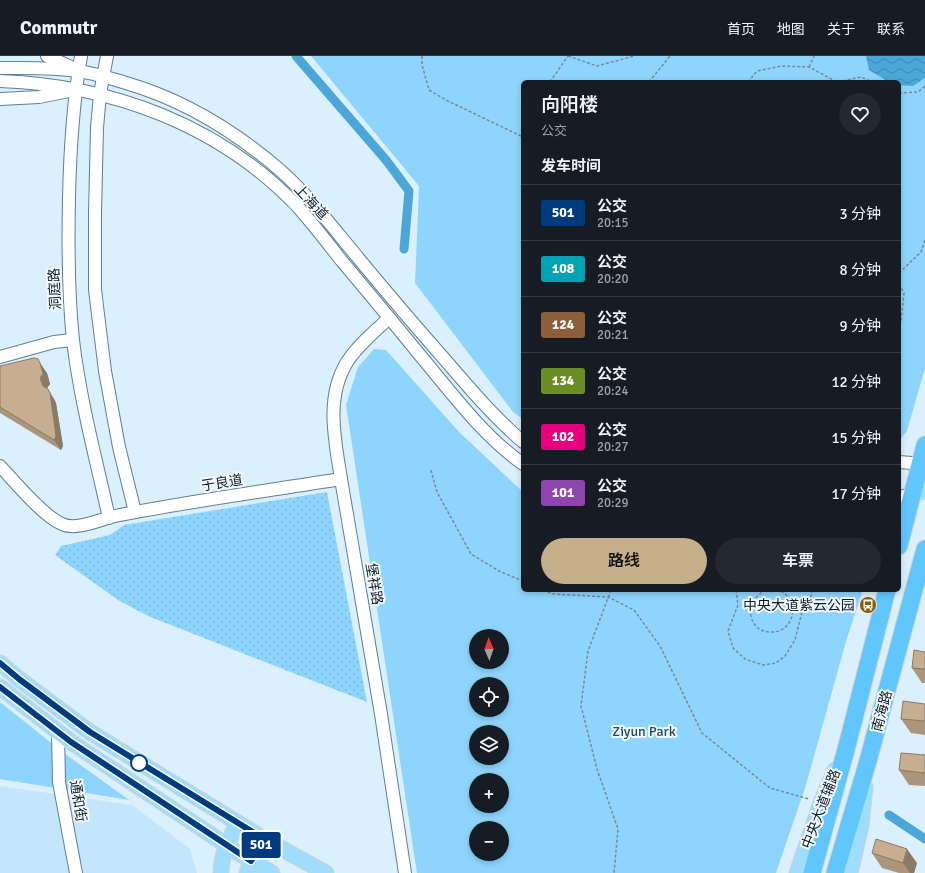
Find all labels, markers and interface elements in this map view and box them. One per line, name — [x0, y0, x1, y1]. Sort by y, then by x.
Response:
text: Commutr — [20, 16, 97, 40]
text: 首页 — [727, 21, 755, 38]
text: 地图 — [777, 21, 805, 38]
text: 关于 — [827, 21, 855, 38]
text: 联系 — [877, 21, 905, 38]
text: 向阳楼 — [541, 93, 598, 117]
button: heart — [839, 93, 881, 135]
text: 公交 — [541, 123, 567, 139]
text: 发车时间 — [541, 157, 601, 175]
street label: 上海道 — [290, 181, 332, 223]
text: 公交 — [597, 197, 627, 215]
text: 501 — [552, 204, 574, 221]
text: 3 分钟 — [840, 205, 881, 223]
text: 20:15 — [597, 215, 629, 231]
text: 公交 — [597, 253, 627, 271]
text: 108 — [552, 260, 574, 277]
text: 8 分钟 — [840, 261, 881, 279]
street label: 洞庭路 — [45, 268, 65, 310]
text: 20:20 — [597, 271, 629, 287]
text: 公交 — [597, 309, 627, 327]
text: 124 — [552, 316, 574, 333]
text: 9 分钟 — [840, 317, 881, 335]
text: 20:21 — [597, 327, 629, 343]
text: 公交 — [597, 365, 627, 383]
text: 134 — [552, 372, 574, 389]
text: 12 分钟 — [831, 373, 881, 391]
text: 20:24 — [597, 383, 629, 399]
text: 公交 — [597, 421, 627, 439]
text: 102 — [552, 428, 574, 445]
text: 15 分钟 — [831, 429, 881, 447]
text: 20:27 — [597, 439, 629, 455]
street label: 于良道 — [200, 471, 244, 495]
text: 公交 — [597, 477, 627, 495]
text: 101 — [552, 484, 574, 501]
text: 17 分钟 — [831, 485, 881, 503]
text: 20:29 — [597, 495, 629, 511]
button: 路线 — [541, 538, 707, 584]
button: 车票 — [715, 538, 881, 584]
street label: 堡祥路 — [362, 562, 386, 606]
bus stop icon: 中央大道紫云公园 — [858, 595, 878, 615]
place label: 中央大道紫云公园 — [743, 597, 855, 614]
north arrow — [469, 629, 509, 669]
map controls — [469, 629, 509, 861]
button: locate — [469, 677, 509, 717]
street label: 南海路 — [868, 689, 896, 733]
park label: Ziyun Park — [612, 723, 676, 740]
button: layers — [469, 725, 509, 765]
unlabelled marker — [130, 754, 148, 772]
street label: 中央大道辅路 — [798, 767, 844, 851]
button: + — [469, 773, 509, 813]
street label: 通和街 — [66, 779, 90, 823]
button: − — [469, 821, 509, 861]
line badge: 501 — [238, 832, 284, 858]
text: 501 — [250, 836, 272, 853]

